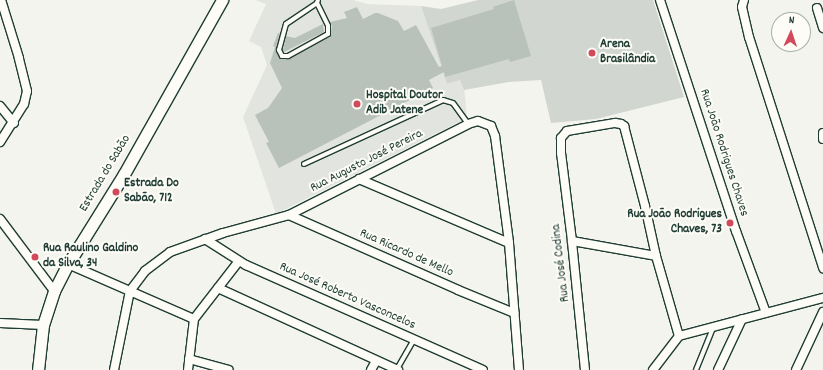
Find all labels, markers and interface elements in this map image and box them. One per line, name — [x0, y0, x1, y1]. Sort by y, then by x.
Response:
north arrow — [771, 12, 811, 52]
text: N — [788, 13, 795, 29]
place label: Arena Brasilândia — [600, 38, 655, 69]
marker: Arena Brasilândia — [587, 48, 597, 58]
street label: Rua João Rodrigues Chaves — [695, 87, 751, 219]
place label: Hospital Doutor Adib Jatene — [366, 89, 443, 120]
marker: Hospital Doutor Adib Jatene — [351, 98, 363, 110]
street label: Rua Augusto José Pereira — [308, 127, 426, 197]
street label: Estrada do Sabão — [77, 133, 135, 215]
place label: Estrada Do Sabão, 712 — [124, 177, 179, 208]
marker: Estrada Do Sabão, 712 — [111, 187, 121, 197]
place label: Rua João Rodrigues Chaves, 73 — [627, 208, 722, 239]
marker: Rua João Rodrigues Chaves, 73 — [725, 218, 735, 228]
street label: Rua José Codina — [549, 223, 575, 303]
street label: Rua Ricardo de Mello — [357, 226, 455, 282]
place label: Rua Raulino Galdino da Silva, 34 — [43, 242, 138, 273]
marker: Rua Raulino Galdino da Silva, 34 — [30, 252, 40, 262]
street label: Rua José Roberto Vasconcelos — [276, 260, 418, 334]

